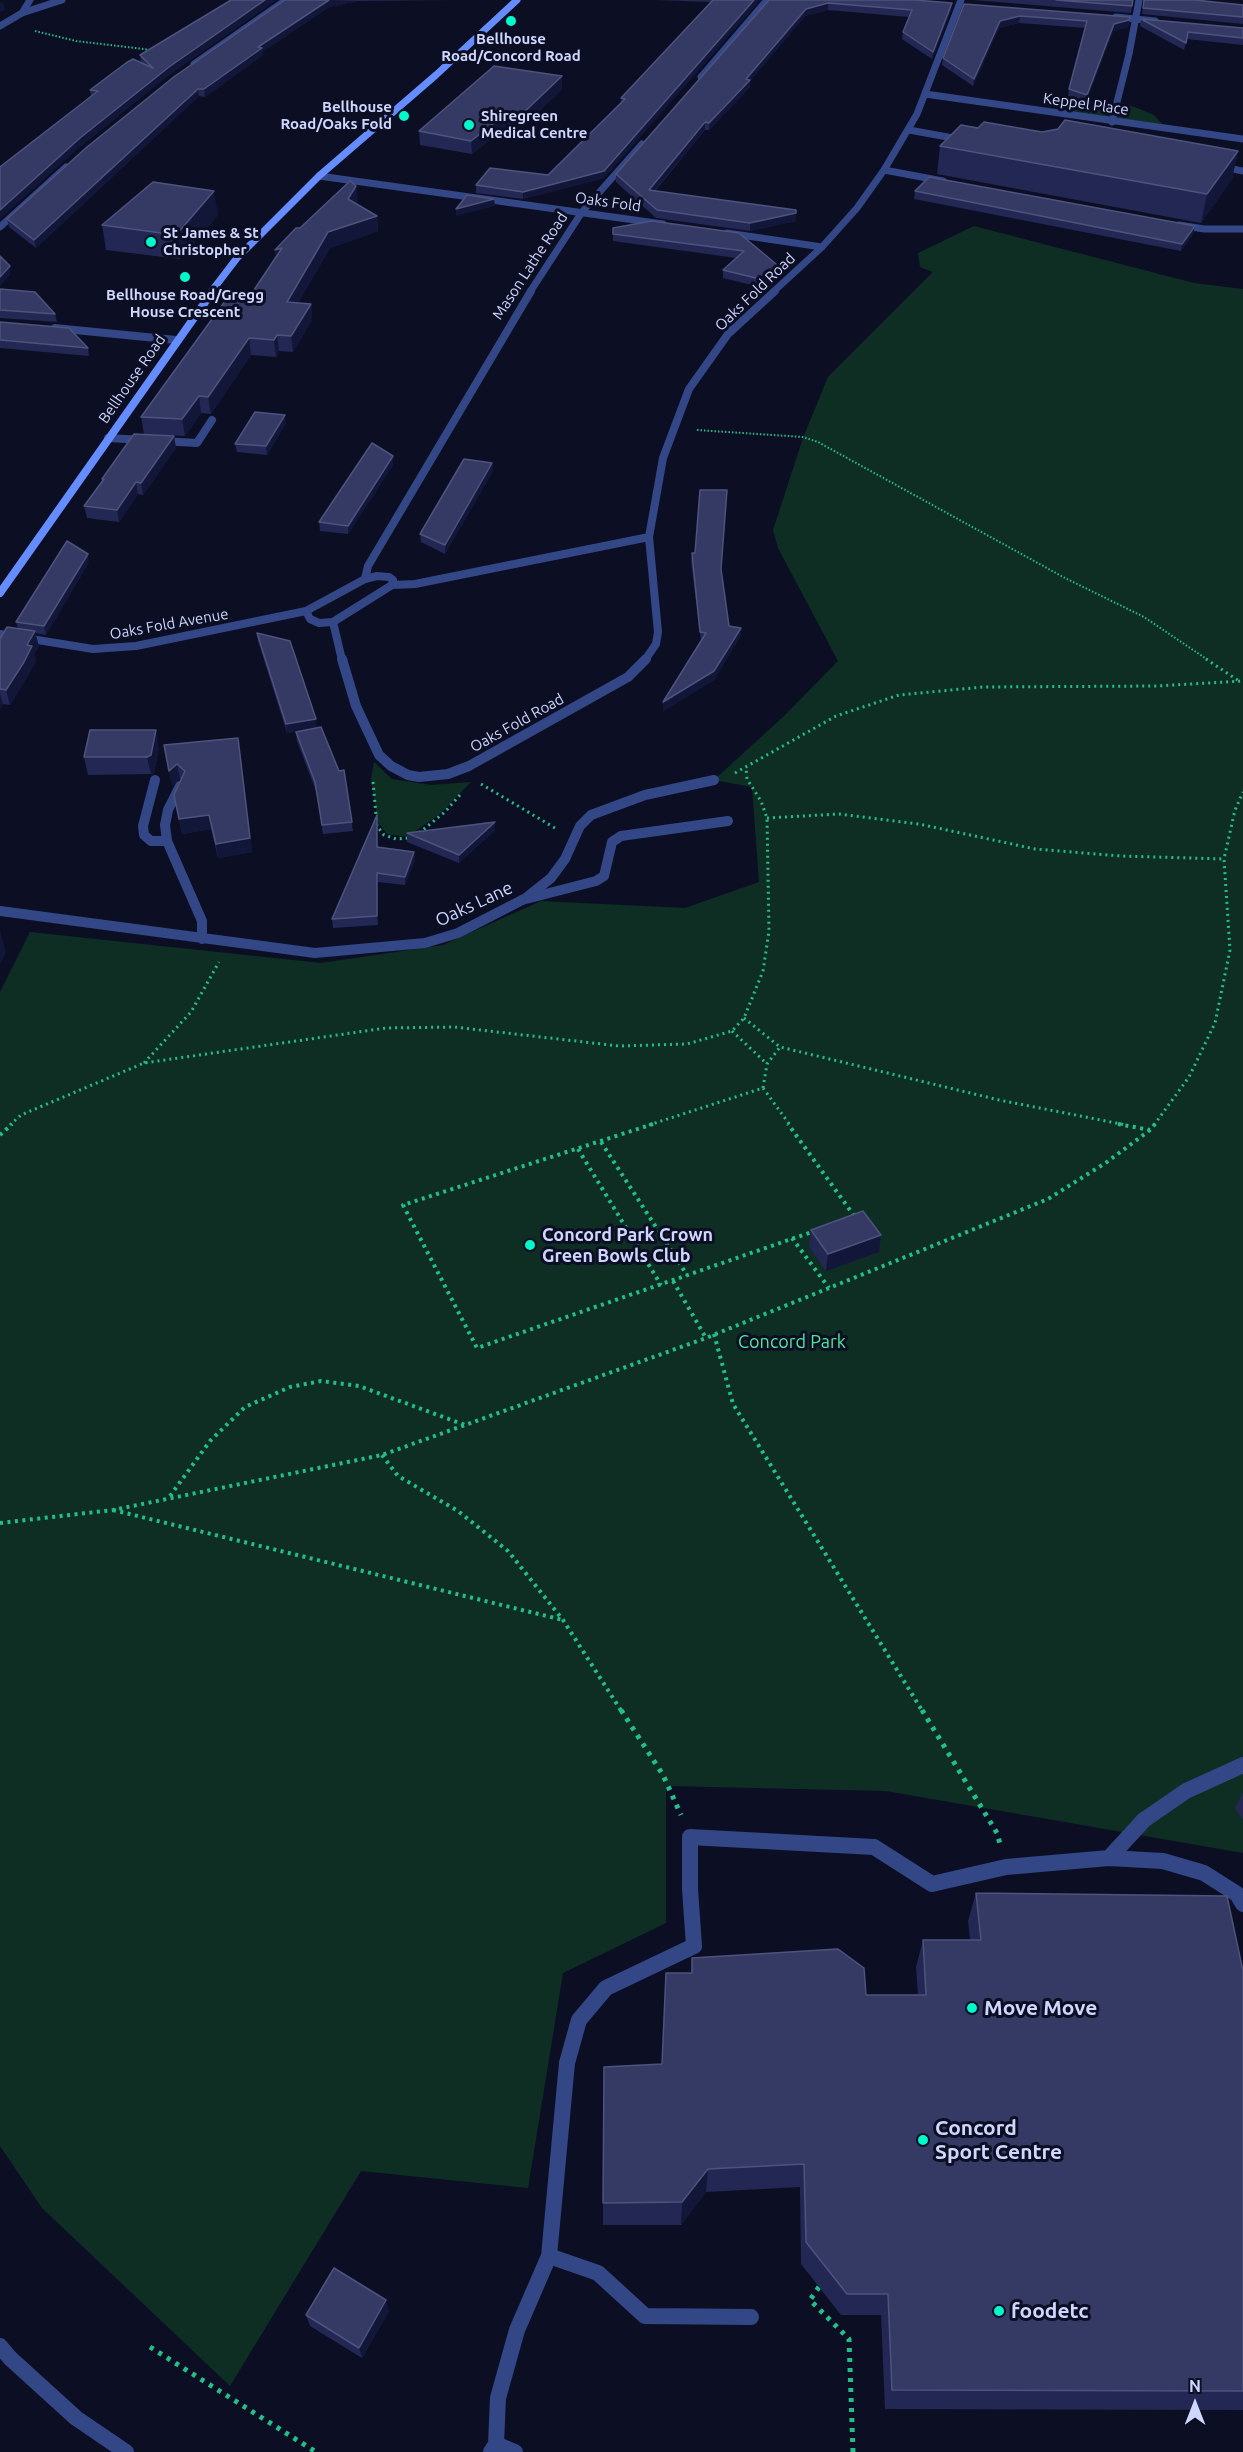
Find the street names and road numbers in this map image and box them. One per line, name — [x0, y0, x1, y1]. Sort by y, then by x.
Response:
street label: Keppel Place — [1042, 89, 1130, 119]
street label: Oaks Fold — [574, 188, 642, 216]
street label: Mason Lathe Road — [489, 209, 571, 323]
street label: Oaks Fold Road — [711, 249, 799, 335]
street label: Bellhouse Road — [95, 331, 169, 427]
street label: Oaks Fold Avenue — [108, 605, 230, 643]
street label: Oaks Fold Road — [467, 690, 567, 756]
street label: Oaks Lane — [432, 877, 516, 931]

